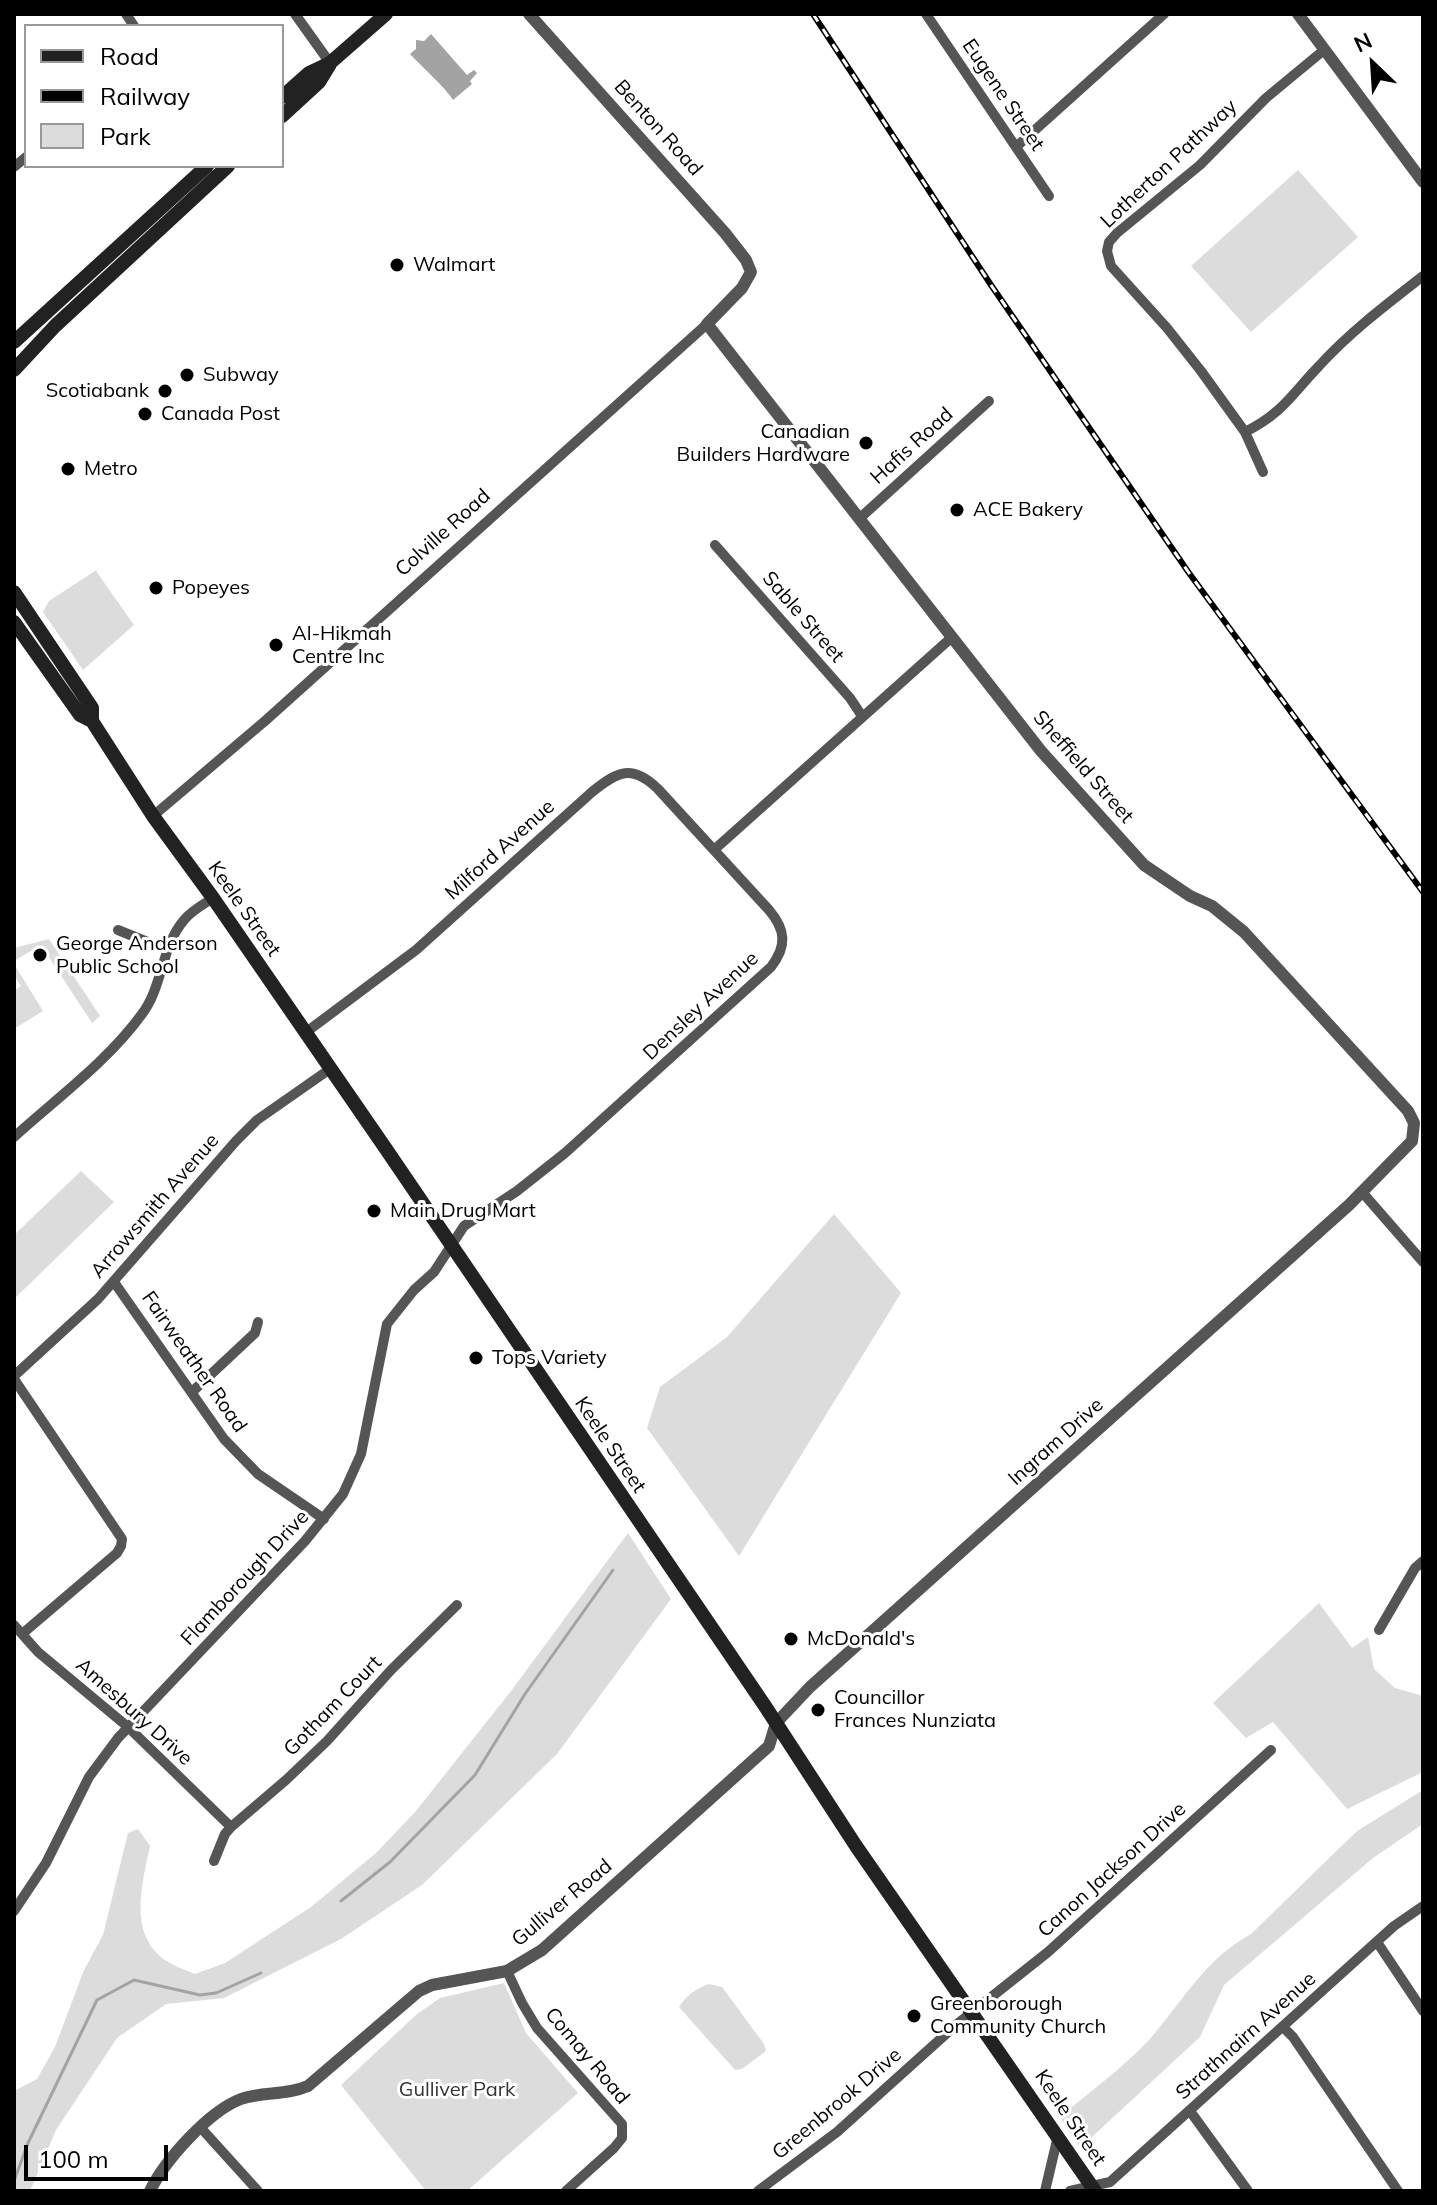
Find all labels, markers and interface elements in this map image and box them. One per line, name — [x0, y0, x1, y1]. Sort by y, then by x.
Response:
legend — [24, 24, 284, 168]
north arrow — [1333, 24, 1413, 104]
text: N — [1349, 26, 1376, 58]
street label: Eugene Street — [957, 35, 1049, 155]
text: Road — [100, 41, 159, 71]
street label: Benton Road — [609, 75, 707, 181]
text: Railway — [100, 81, 190, 111]
street label: Lotherton Pathway — [1096, 95, 1242, 233]
text: Park — [100, 121, 151, 151]
place label: Walmart — [413, 253, 495, 277]
marker: Walmart — [388, 256, 406, 274]
place label: Subway — [203, 363, 279, 387]
marker: Subway — [178, 366, 196, 384]
place label: Scotiabank — [46, 379, 149, 403]
marker: Scotiabank — [156, 382, 174, 400]
place label: Canada Post — [161, 402, 280, 426]
street label: Hafis Road — [866, 403, 958, 489]
marker: Canada Post — [136, 405, 154, 423]
place label: Canadian Builders Hardware — [677, 420, 850, 467]
marker: Canadian Builders Hardware — [857, 434, 875, 452]
place label: Metro — [84, 457, 138, 481]
marker: Metro — [59, 460, 77, 478]
street label: Colville Road — [391, 484, 495, 582]
place label: ACE Bakery — [973, 498, 1083, 522]
marker: ACE Bakery — [948, 501, 966, 519]
street label: Sable Street — [757, 567, 849, 667]
place label: Popeyes — [172, 576, 250, 600]
marker: Popeyes — [147, 579, 165, 597]
place label: Al-Hikmah Centre Inc — [292, 622, 392, 669]
marker: Al-Hikmah Centre Inc — [267, 636, 285, 654]
street label: Sheffield Street — [1028, 706, 1138, 828]
street label: Milford Avenue — [440, 795, 560, 905]
street label: Keele Street — [203, 857, 285, 961]
place label: George Anderson Public School — [56, 932, 218, 979]
marker: George Anderson Public School — [31, 946, 49, 964]
street label: Densley Avenue — [639, 947, 763, 1065]
street label: Arrowsmith Avenue — [86, 1129, 224, 1283]
place label: Main Drug Mart — [390, 1199, 536, 1223]
marker: Main Drug Mart — [365, 1202, 383, 1220]
street label: Fairweather Road — [136, 1287, 252, 1437]
place label: Tops Variety — [492, 1346, 607, 1370]
marker: Tops Variety — [467, 1349, 485, 1367]
street label: Keele Street — [569, 1393, 651, 1497]
street label: Ingram Drive — [1004, 1393, 1108, 1491]
street label: Flamborough Drive — [176, 1505, 314, 1651]
place label: McDonald's — [807, 1627, 915, 1651]
marker: McDonald's — [782, 1630, 800, 1648]
street label: Gotham Court — [279, 1651, 387, 1761]
street label: Amesbury Drive — [71, 1653, 197, 1771]
place label: Councillor Frances Nunziata — [834, 1686, 996, 1733]
marker: Councillor Frances Nunziata — [809, 1701, 827, 1719]
street label: Canon Jackson Drive — [1033, 1797, 1191, 1943]
street label: Gulliver Road — [507, 1854, 617, 1952]
street label: Strathnairn Avenue — [1171, 1967, 1321, 2105]
place label: Greenborough Community Church — [930, 1992, 1106, 2039]
street label: Comay Road — [540, 2003, 634, 2109]
marker: Greenborough Community Church — [905, 2007, 923, 2025]
street label: Greenbrook Drive — [768, 2043, 906, 2165]
street label: Keele Street — [1029, 2066, 1111, 2170]
park label: Gulliver Park — [399, 2078, 515, 2102]
scale bar — [28, 2129, 172, 2179]
text: 100 m — [38, 2144, 109, 2174]

